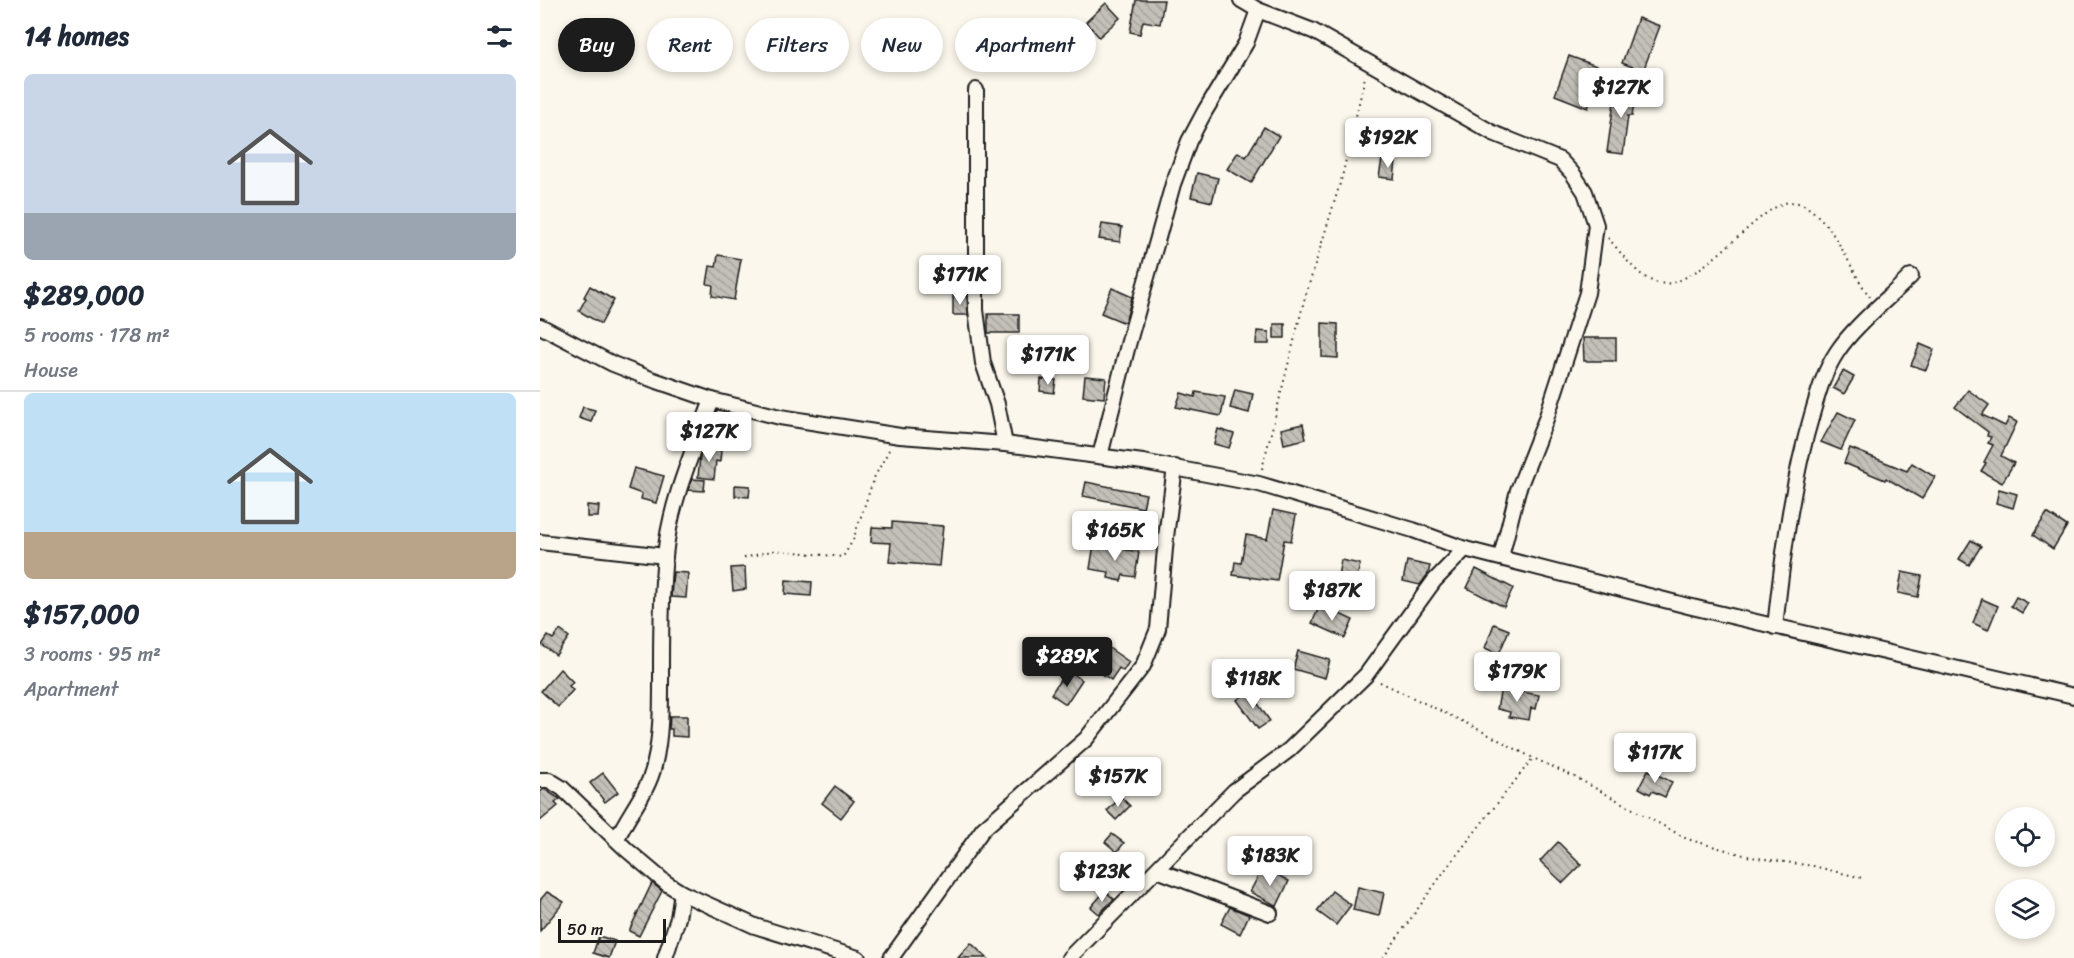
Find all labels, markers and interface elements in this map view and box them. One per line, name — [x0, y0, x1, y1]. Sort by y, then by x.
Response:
text: 14 homes — [24, 13, 129, 59]
chip: Buy — [558, 18, 635, 72]
chip: Rent — [647, 18, 733, 72]
chip: Filters — [745, 18, 849, 72]
chip: New — [861, 18, 943, 72]
chip: Apartment — [955, 18, 1096, 72]
icon: filters — [483, 20, 516, 53]
pin: $127K — [1579, 68, 1663, 119]
text: $127K — [1592, 70, 1650, 105]
icon: home — [216, 113, 324, 221]
pin: $192K — [1346, 118, 1430, 169]
text: $192K — [1359, 120, 1417, 155]
pin: $171K — [918, 255, 1002, 306]
text: $171K — [933, 257, 987, 292]
text: $289,000 — [24, 272, 144, 318]
text: 5 rooms · 178 m² — [24, 318, 170, 353]
pin: $171K — [1006, 335, 1090, 386]
text: $171K — [1021, 337, 1075, 372]
text: House — [24, 353, 78, 388]
pin: $127K — [667, 412, 751, 463]
text: $127K — [680, 414, 738, 449]
icon: home — [216, 432, 324, 540]
pin: $165K — [1073, 511, 1157, 562]
text: $165K — [1086, 513, 1144, 548]
pin: $187K — [1290, 571, 1374, 622]
text: $187K — [1303, 573, 1361, 608]
text: $157,000 — [24, 591, 140, 637]
text: 3 rooms · 95 m² — [24, 637, 161, 672]
pin: $289K — [1025, 637, 1109, 688]
text: $289K — [1036, 639, 1098, 674]
pin: $179K — [1475, 652, 1559, 703]
text: $179K — [1488, 654, 1546, 689]
pin: $118K — [1211, 659, 1295, 710]
text: $118K — [1226, 661, 1280, 696]
text: Apartment — [24, 672, 118, 707]
pin: $117K — [1613, 733, 1697, 784]
text: $117K — [1628, 735, 1682, 770]
pin: $157K — [1076, 757, 1160, 808]
text: $157K — [1089, 759, 1147, 794]
map controls — [1995, 807, 2055, 939]
button: locate — [1995, 807, 2055, 867]
pin: $183K — [1228, 836, 1312, 887]
text: $183K — [1241, 838, 1299, 873]
pin: $123K — [1060, 852, 1144, 903]
text: $123K — [1074, 854, 1130, 889]
button: layers — [1995, 879, 2055, 939]
text: 50 m — [567, 915, 603, 944]
scale bar — [558, 916, 666, 944]

